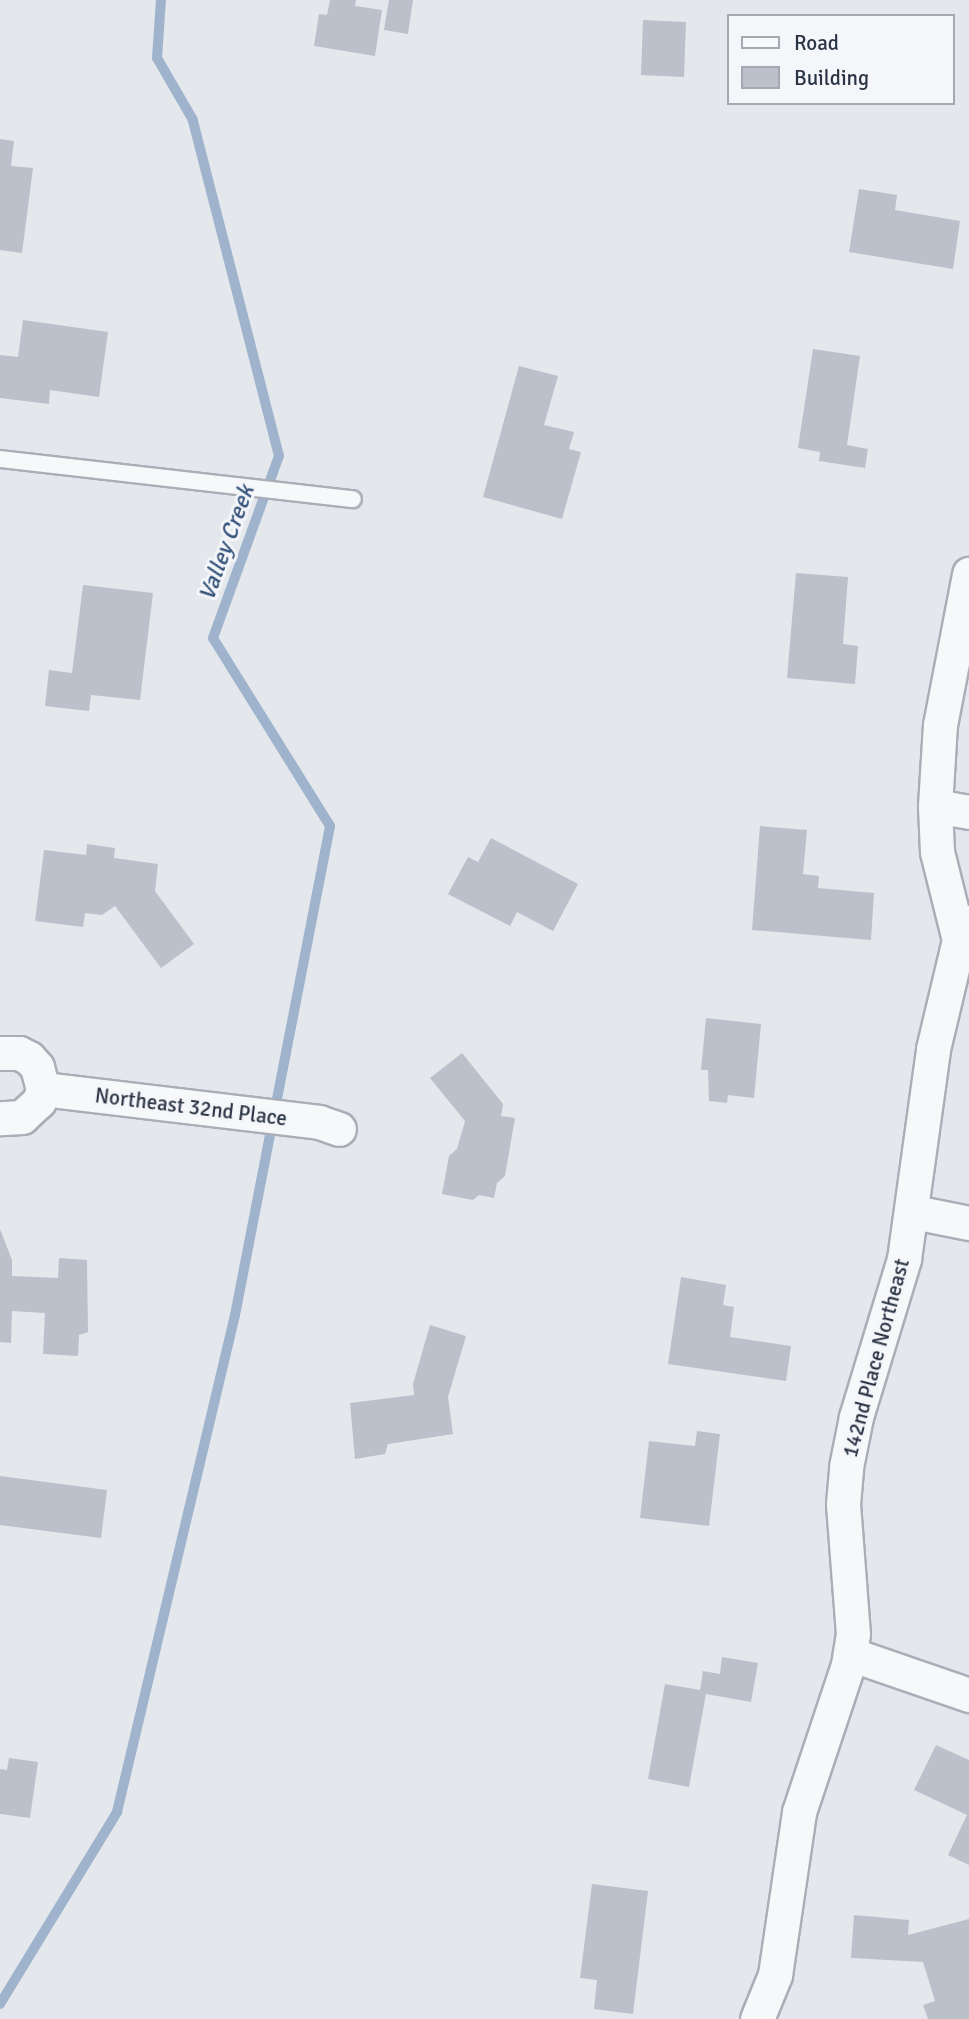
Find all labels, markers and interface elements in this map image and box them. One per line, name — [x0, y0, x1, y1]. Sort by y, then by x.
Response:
legend — [727, 14, 955, 105]
text: Road — [794, 30, 839, 56]
text: Building — [794, 65, 869, 91]
water label: Valley Creek — [193, 482, 261, 604]
street label: Northeast 32nd Place — [94, 1083, 288, 1131]
street label: 142nd Place Northeast — [837, 1256, 915, 1460]

